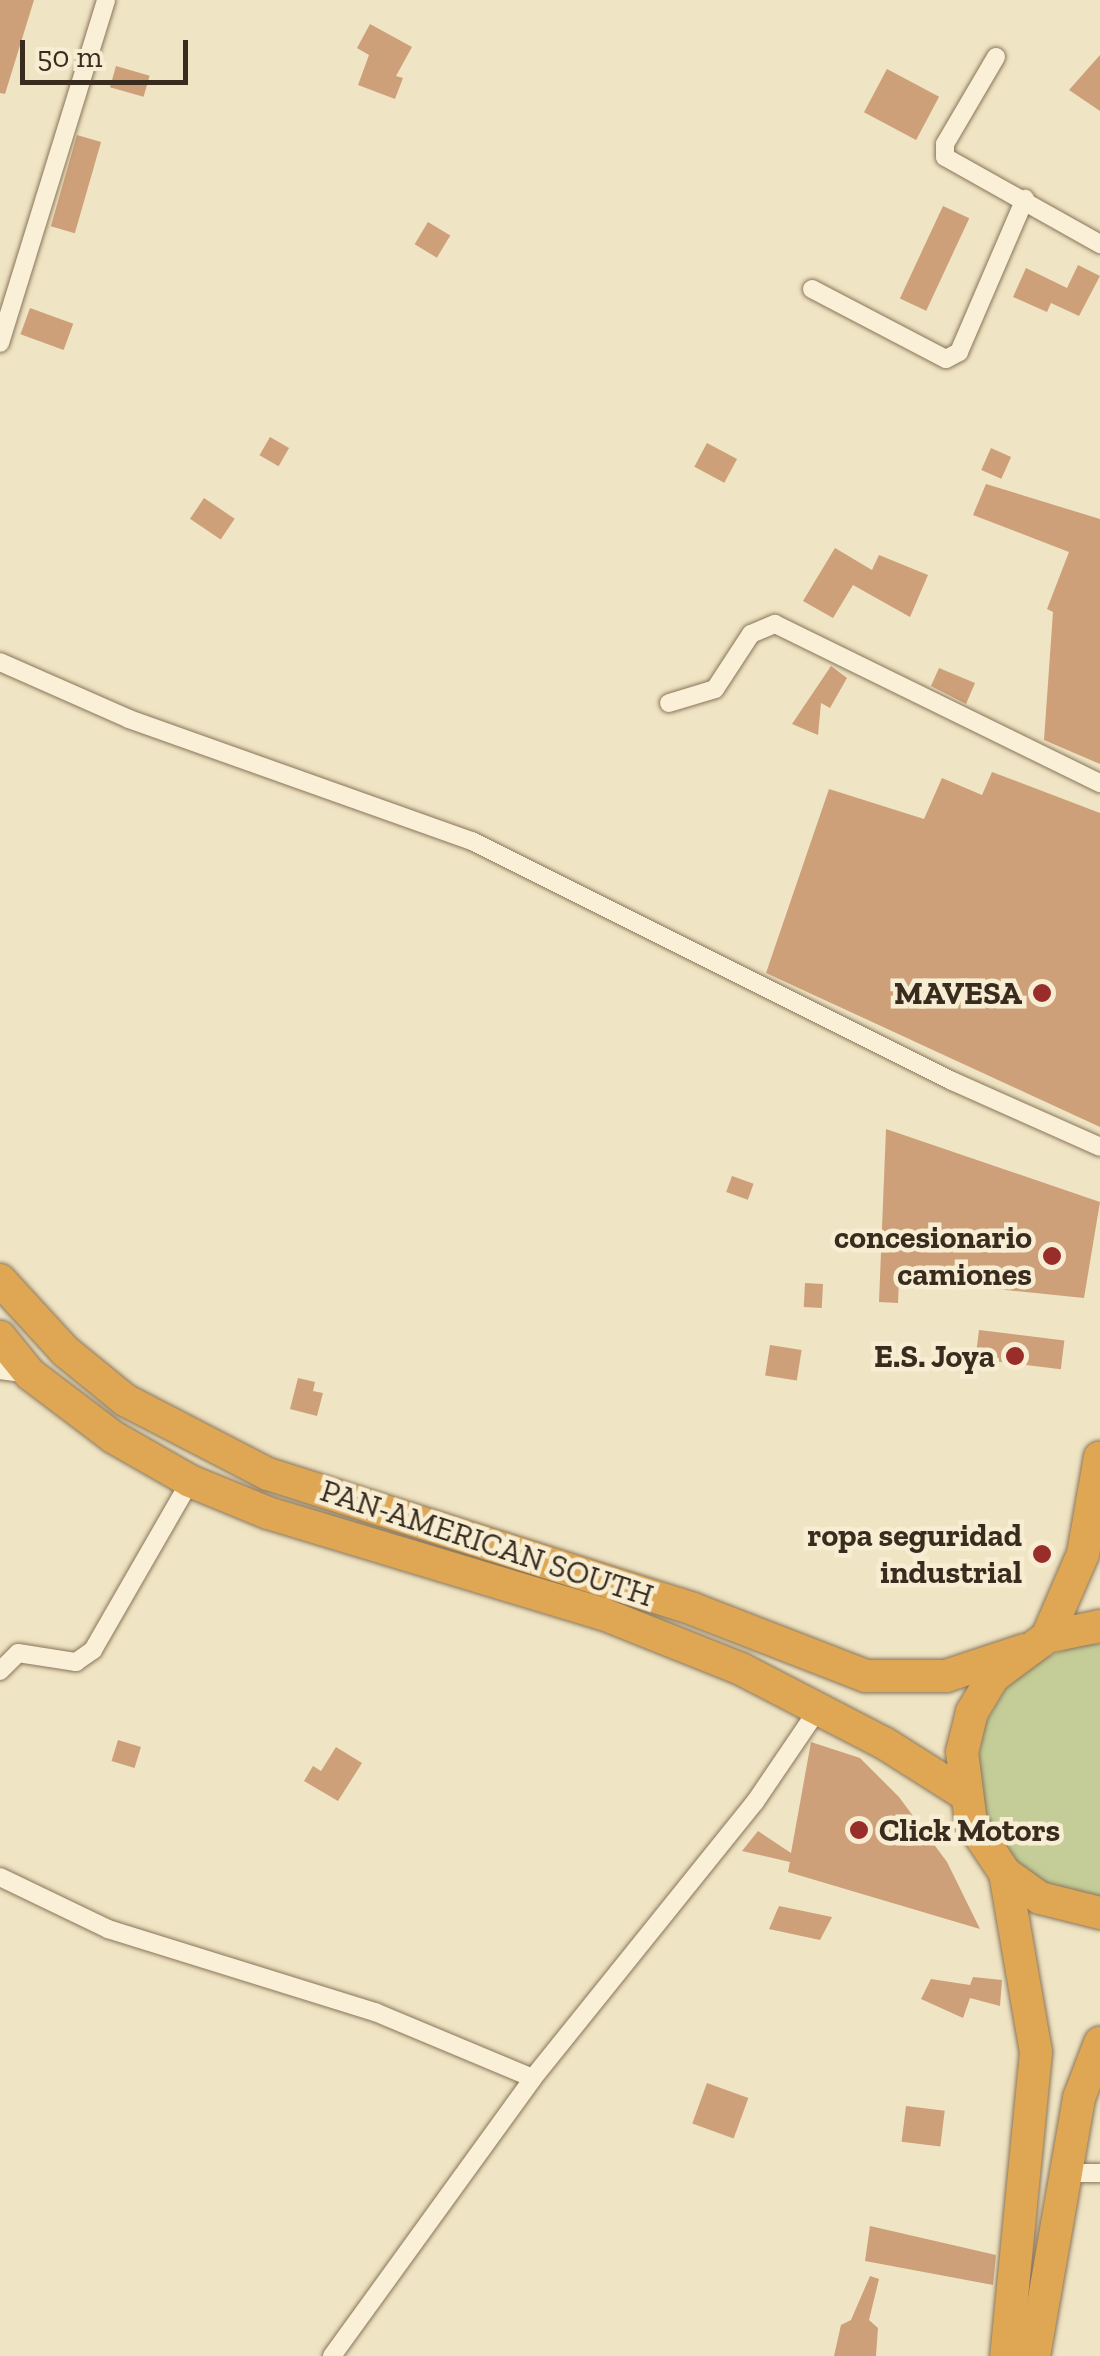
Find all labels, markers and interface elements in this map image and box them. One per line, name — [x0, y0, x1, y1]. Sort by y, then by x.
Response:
scale bar — [25, 20, 192, 82]
text: 50 m — [37, 39, 102, 75]
place label: MAVESA — [894, 974, 1022, 1012]
marker: MAVESA — [1031, 982, 1053, 1004]
place label: concesionario camiones — [834, 1219, 1032, 1294]
marker: concesionario camiones — [1041, 1245, 1063, 1267]
place label: E.S. Joya — [874, 1337, 995, 1375]
marker: E.S. Joya — [1004, 1345, 1026, 1367]
street label: PAN-AMERICAN SOUTH — [316, 1471, 658, 1615]
place label: ropa seguridad industrial — [807, 1517, 1022, 1592]
marker: ropa seguridad industrial — [1031, 1543, 1053, 1565]
place label: Click Motors — [879, 1811, 1060, 1849]
marker: Click Motors — [848, 1819, 870, 1841]

